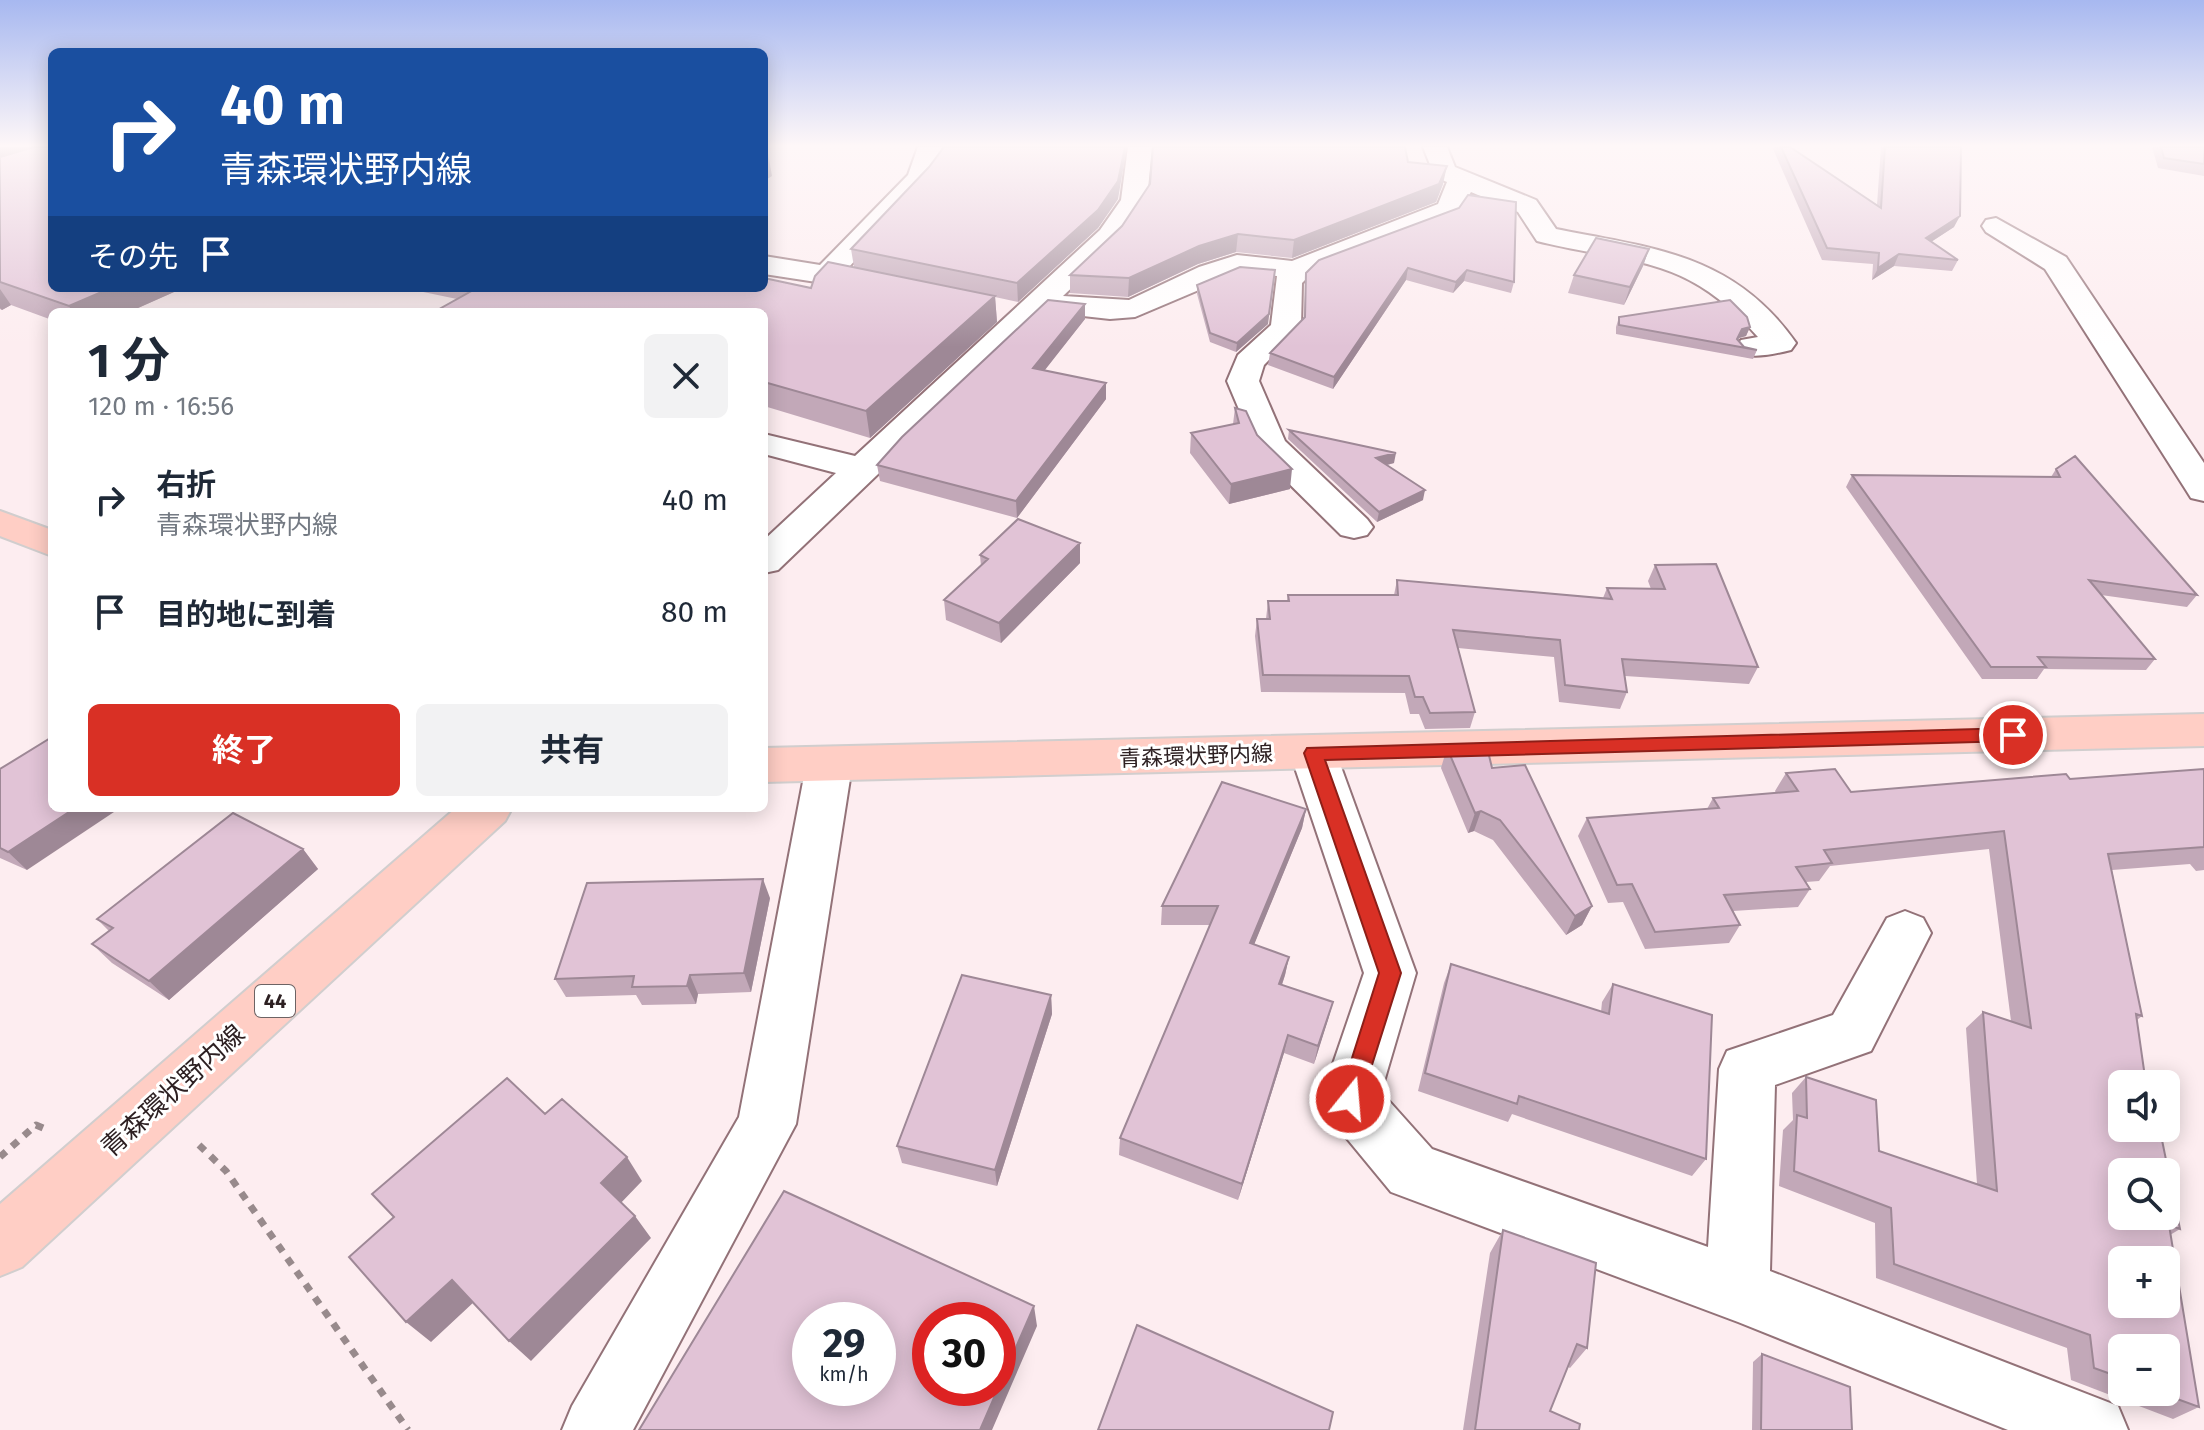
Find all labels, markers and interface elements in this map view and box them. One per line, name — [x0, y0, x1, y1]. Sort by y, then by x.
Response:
text: 40 m — [220, 72, 345, 139]
icon: right — [88, 80, 192, 184]
text: 青森環状野内線 — [220, 148, 472, 192]
icon: arrive — [194, 232, 238, 276]
text: その先 — [88, 239, 178, 275]
text: 1 分 — [88, 332, 170, 390]
button: close — [644, 334, 728, 418]
text: 120 m · 16:56 — [88, 391, 234, 422]
text: 右折 — [156, 467, 216, 503]
icon: right — [88, 478, 132, 522]
text: 40 m — [662, 482, 728, 518]
text: 青森環状野内線 — [156, 510, 338, 541]
icon: arrive — [88, 590, 132, 634]
text: 80 m — [661, 594, 728, 630]
text: 目的地に到着 — [156, 597, 336, 633]
pin — [1979, 701, 2047, 769]
button: 終了 — [88, 704, 400, 796]
button: 共有 — [416, 704, 728, 796]
icon: arrive — [1991, 713, 2035, 757]
street label: 青森環状野内線 — [1119, 740, 1273, 772]
road number: 44 — [255, 985, 295, 1017]
street label: 青森環状野内線 — [95, 1019, 251, 1163]
position arrow — [1308, 1057, 1392, 1141]
map controls — [2108, 1070, 2180, 1406]
button: sound — [2108, 1070, 2180, 1142]
button: search — [2108, 1158, 2180, 1230]
button: + — [2108, 1246, 2180, 1318]
speed limit sign: 30 — [912, 1302, 1016, 1406]
text: 29 — [823, 1320, 865, 1368]
button: − — [2108, 1334, 2180, 1406]
text: km/h — [819, 1362, 869, 1386]

